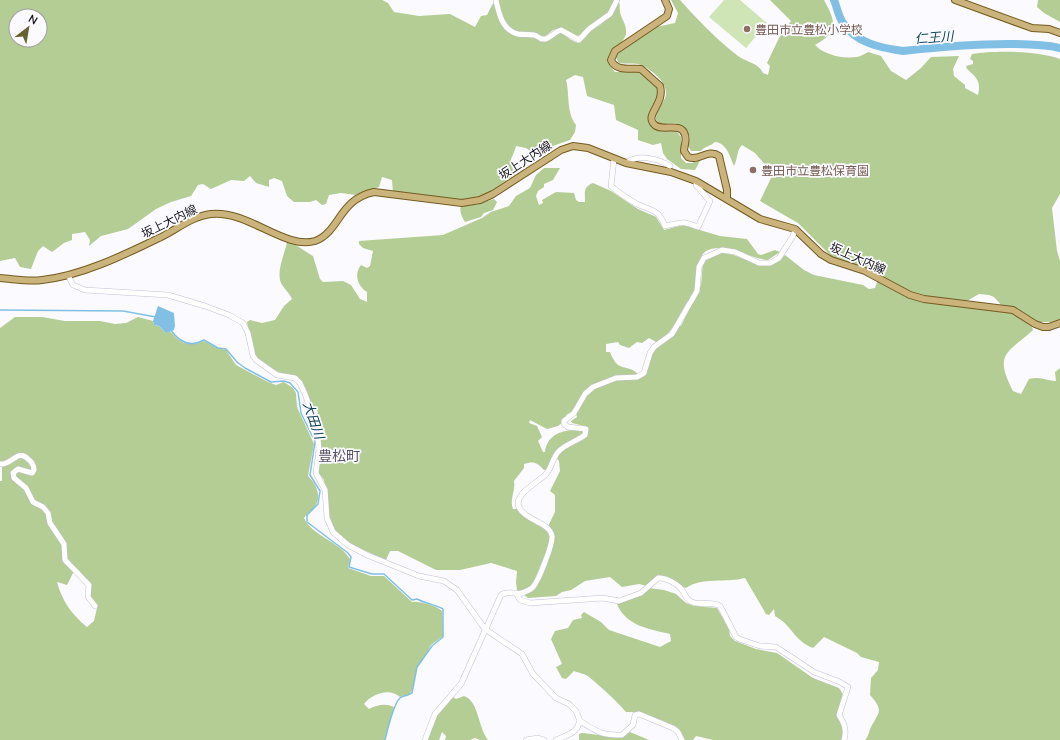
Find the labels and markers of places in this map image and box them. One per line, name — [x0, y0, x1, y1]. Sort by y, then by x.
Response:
place label: 豊田市立豊松小学校 — [755, 22, 863, 37]
marker: 豊田市立豊松小学校 — [742, 24, 752, 34]
place label: 豊田市立豊松保育園 — [761, 163, 869, 178]
marker: 豊田市立豊松保育園 — [748, 165, 758, 175]

